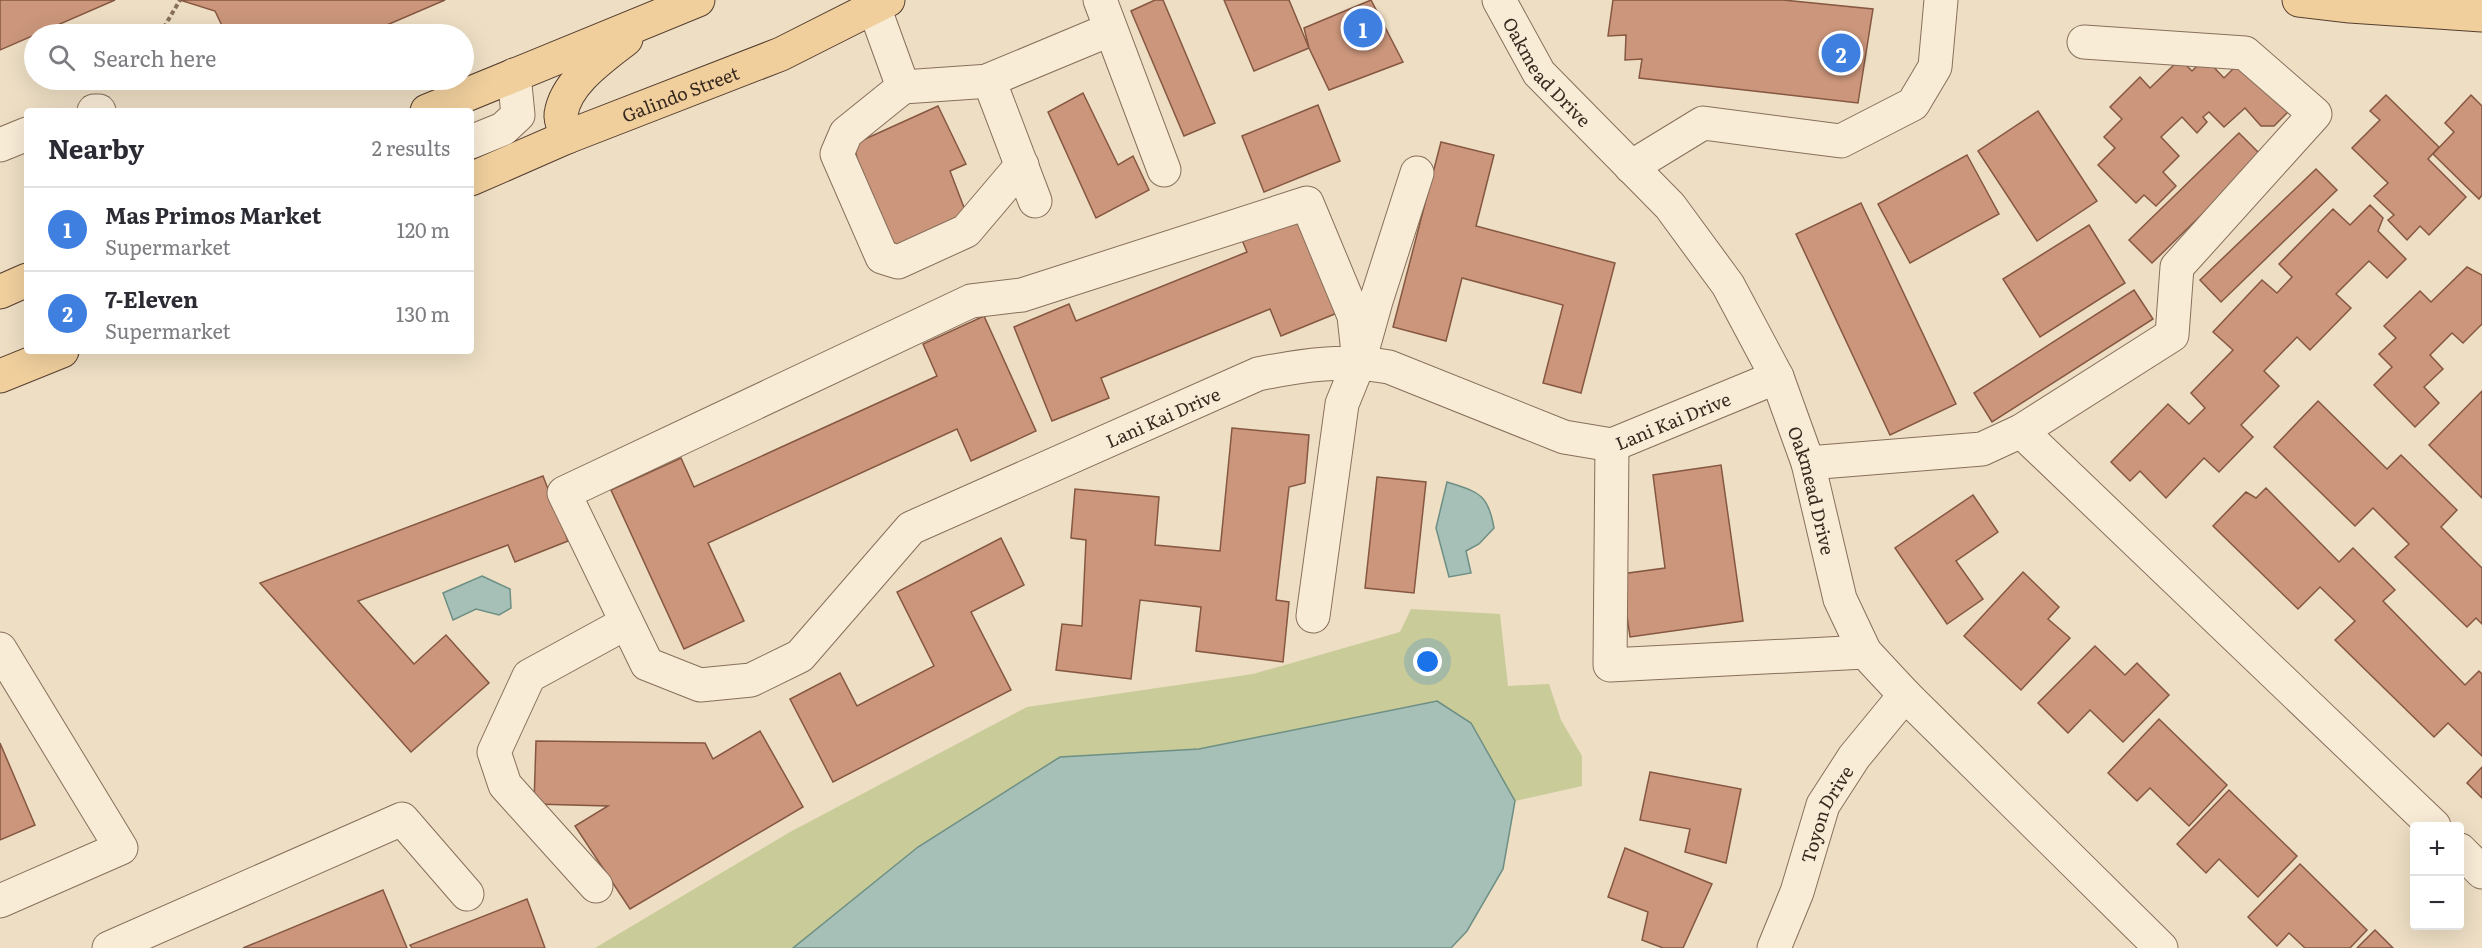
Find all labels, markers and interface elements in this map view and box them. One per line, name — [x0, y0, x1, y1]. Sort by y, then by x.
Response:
pin: 1 — [1344, 6, 1382, 51]
street label: Oakmead Drive — [1497, 12, 1598, 132]
search box — [24, 24, 474, 90]
pin: 2 — [1822, 31, 1860, 76]
icon: search — [45, 41, 78, 74]
text: Search here — [93, 41, 216, 74]
street label: Galindo Street — [617, 58, 743, 128]
text: Nearby — [48, 128, 144, 167]
text: 2 results — [372, 132, 450, 162]
text: Mas Primos Market — [105, 198, 321, 231]
text: 1 — [63, 214, 72, 244]
text: 120 m — [397, 214, 450, 244]
text: Supermarket — [105, 231, 231, 261]
text: 7-Eleven — [105, 282, 198, 315]
text: 2 — [62, 298, 73, 328]
text: 130 m — [396, 298, 450, 328]
text: Supermarket — [105, 315, 231, 345]
street label: Lani Kai Drive — [1101, 379, 1224, 454]
street label: Lani Kai Drive — [1611, 384, 1734, 456]
street label: Oakmead Drive — [1782, 422, 1843, 557]
your location — [1413, 647, 1442, 676]
street label: Toyon Drive — [1793, 760, 1859, 866]
map controls — [2410, 822, 2464, 930]
button: + — [2410, 822, 2464, 876]
button: − — [2410, 876, 2464, 930]

